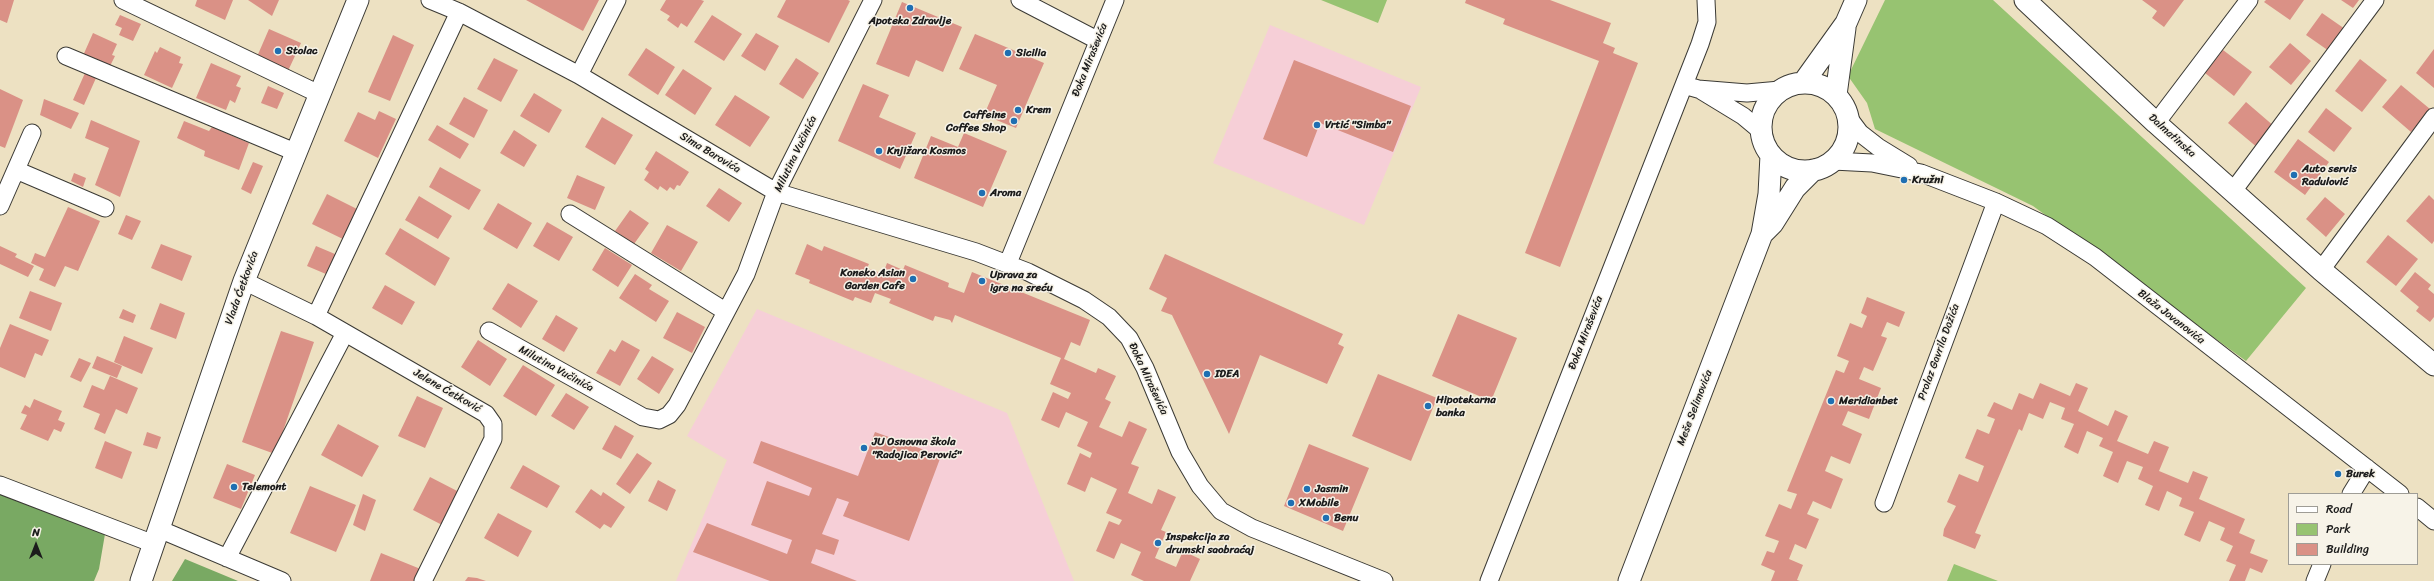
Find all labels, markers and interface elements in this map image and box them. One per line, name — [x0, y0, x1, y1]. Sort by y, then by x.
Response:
marker: Apoteka Zdravlje — [905, 3, 915, 13]
place label: Apoteka Zdravlje — [869, 14, 951, 28]
street label: Đoka Miraševića — [1069, 21, 1111, 99]
place label: Stolac — [286, 44, 317, 58]
marker: Stolac — [273, 46, 283, 56]
place label: Sicilia — [1016, 46, 1046, 60]
marker: Sicilia — [1003, 48, 1013, 58]
place label: Krem — [1026, 103, 1051, 117]
marker: Krem — [1013, 105, 1023, 115]
place label: Caffeine Coffee Shop — [946, 108, 1006, 134]
street label: Dalmatinska — [2146, 111, 2198, 161]
street label: Milutina Vučinića — [772, 114, 820, 194]
marker: Caffeine Coffee Shop — [1009, 116, 1019, 126]
place label: Vrtić "Simba" — [1325, 118, 1390, 132]
marker: Vrtić "Simba" — [1312, 120, 1322, 130]
street label: Sima Barovića — [677, 130, 743, 176]
place label: Knjižara Kosmos — [887, 144, 966, 158]
marker: Knjižara Kosmos — [874, 146, 884, 156]
place label: Auto servis Radulović — [2302, 162, 2357, 188]
marker: Auto servis Radulović — [2289, 170, 2299, 180]
place label: Kružni — [1912, 173, 1943, 187]
marker: Kružni — [1899, 175, 1909, 185]
place label: Aroma — [990, 186, 1021, 200]
marker: Aroma — [977, 188, 987, 198]
street label: Vlada Ćetkovića — [223, 249, 261, 327]
place label: Koneko Asian Garden Cafe — [840, 266, 905, 292]
place label: Uprava za igre na sreću — [990, 268, 1053, 294]
marker: Koneko Asian Garden Cafe — [908, 274, 918, 284]
marker: Uprava za igre na sreću — [977, 276, 987, 286]
street label: Blaža Jovanovića — [2135, 287, 2207, 347]
street label: Đoka Miraševića — [1566, 294, 1606, 372]
street label: Prolaz Gavrila Dožića — [1915, 302, 1963, 402]
street label: Đoka Miraševića — [1126, 341, 1170, 417]
street label: Milutina Vučinića — [516, 343, 596, 395]
street label: Jelene Ćetković — [411, 366, 483, 416]
place label: IDEA — [1215, 367, 1239, 381]
street label: Meše Selimovića — [1675, 368, 1715, 448]
marker: IDEA — [1202, 369, 1212, 379]
place label: Hipotekarna banka — [1436, 393, 1496, 419]
place label: Meridianbet — [1839, 394, 1898, 408]
marker: Meridianbet — [1826, 396, 1836, 406]
marker: Hipotekarna banka — [1423, 401, 1433, 411]
place label: JU Osnovna škola "Radojica Perović" — [872, 435, 961, 461]
marker: JU Osnovna škola "Radojica Perović" — [859, 443, 869, 453]
place label: Burek — [2346, 467, 2375, 481]
marker: Burek — [2333, 469, 2343, 479]
place label: Telemont — [242, 480, 286, 494]
marker: Telemont — [229, 482, 239, 492]
place label: Jasmin — [1315, 482, 1348, 496]
marker: Jasmin — [1302, 484, 1312, 494]
legend — [2288, 493, 2418, 565]
place label: XMobile — [1299, 496, 1339, 510]
marker: XMobile — [1286, 498, 1296, 508]
text: Road — [2326, 498, 2352, 520]
place label: Benu — [1334, 511, 1358, 525]
marker: Benu — [1321, 513, 1331, 523]
text: Park — [2326, 518, 2351, 540]
text: N — [32, 523, 40, 542]
north arrow — [16, 525, 56, 565]
place label: Inspekcija za drumski saobraćaj — [1166, 530, 1254, 556]
marker: Inspekcija za drumski saobraćaj — [1153, 538, 1163, 548]
text: Building — [2326, 538, 2369, 560]

